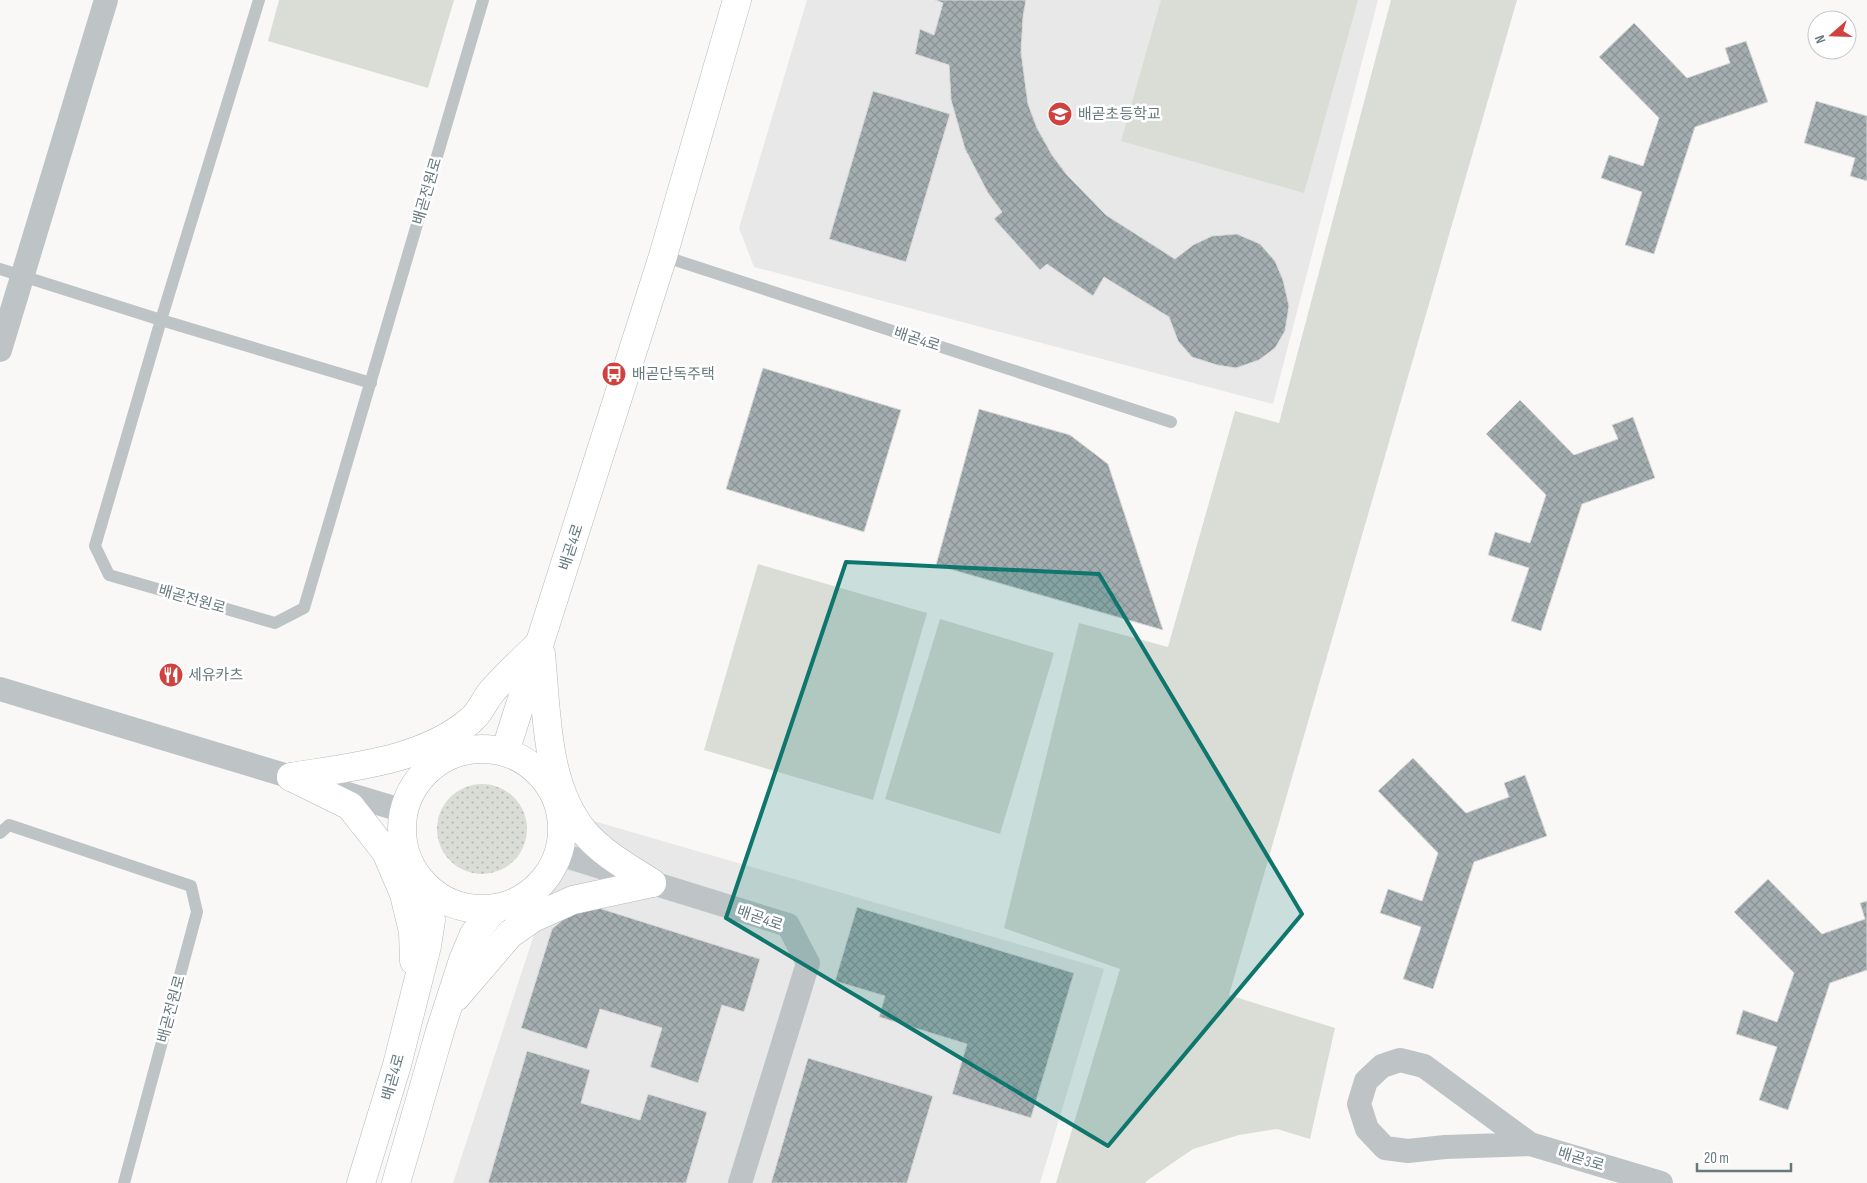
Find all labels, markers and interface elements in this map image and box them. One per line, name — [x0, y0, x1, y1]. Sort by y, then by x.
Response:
north arrow — [1807, 10, 1857, 60]
text: N — [1811, 33, 1830, 46]
school or university icon: 배곧초등학교 — [1047, 101, 1073, 127]
place label: 배곧초등학교 — [1078, 105, 1161, 124]
street label: 배곧전원로 — [409, 155, 446, 227]
street label: 배곧4로 — [891, 323, 942, 356]
bus stop icon: 배곧단독주택 — [601, 361, 627, 387]
place label: 배곧단독주택 — [632, 365, 715, 384]
street label: 배곧4로 — [555, 522, 588, 573]
street label: 배곧전원로 — [156, 581, 228, 618]
restaurant icon: 세유카츠 — [158, 662, 184, 688]
place label: 세유카츠 — [188, 666, 243, 685]
street label: 배곧4로 — [734, 902, 785, 935]
street label: 배곧전원로 — [153, 973, 190, 1045]
street label: 배곧4로 — [378, 1052, 409, 1103]
scale bar — [1697, 1140, 1791, 1172]
street label: 배곧3로 — [1555, 1143, 1606, 1176]
text: 20 m — [1704, 1149, 1729, 1168]

